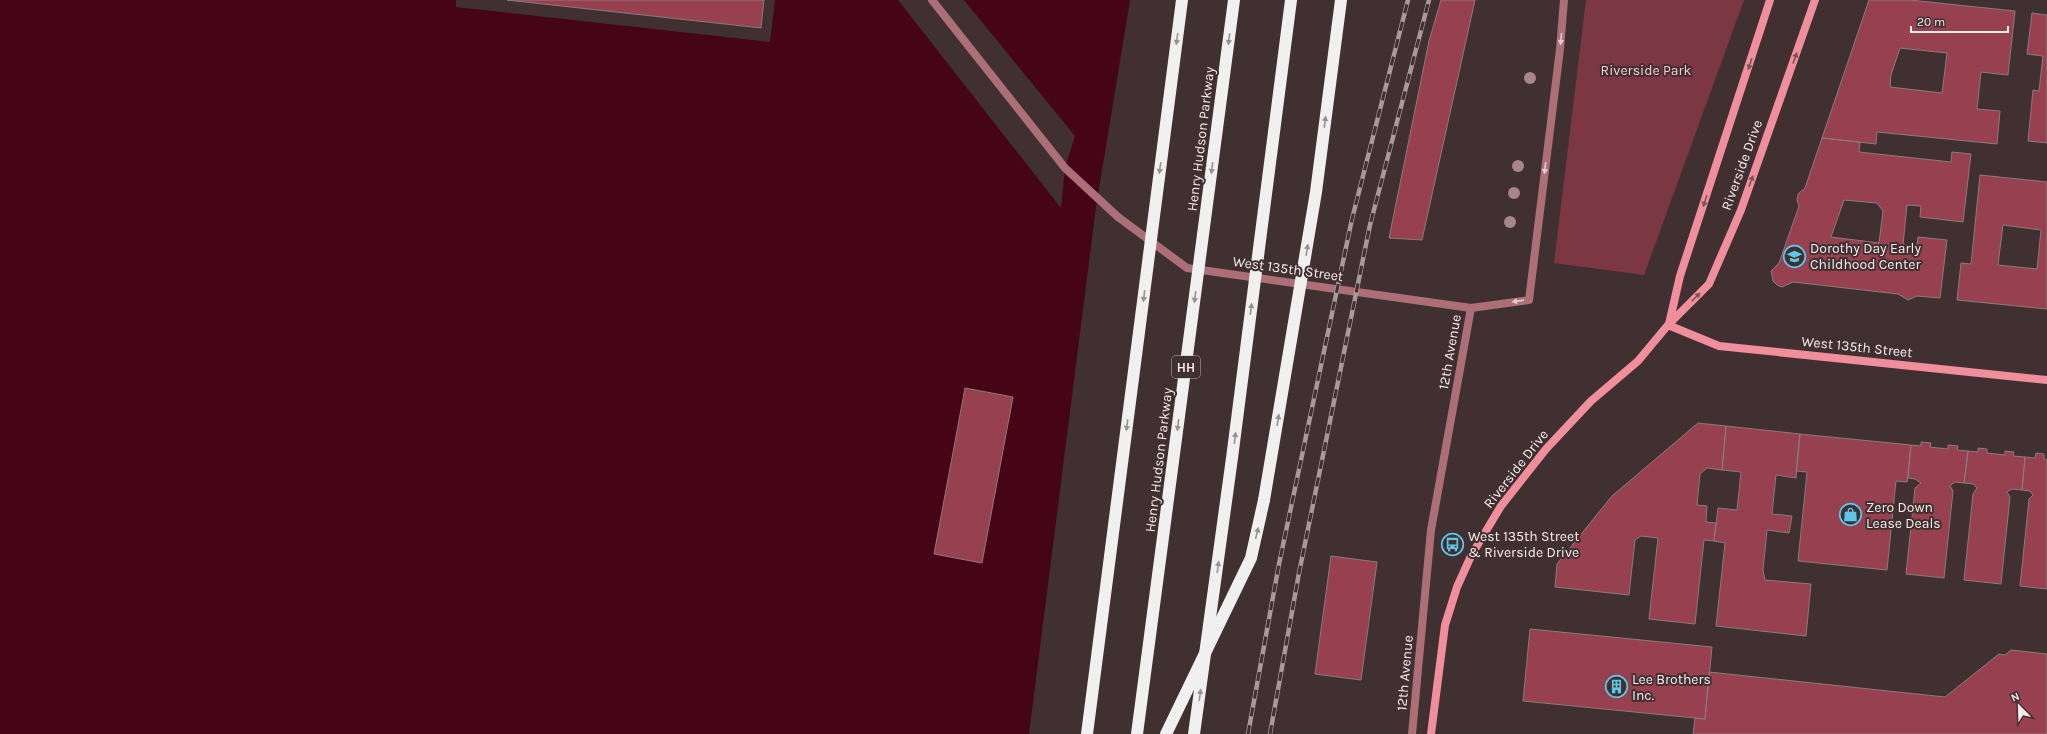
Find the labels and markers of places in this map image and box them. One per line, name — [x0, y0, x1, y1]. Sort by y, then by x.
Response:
place label: Dorothy Day Early Childhood Center — [1810, 240, 1922, 273]
school or university icon: Dorothy Day Early Childhood Center — [1781, 243, 1807, 269]
place label: Zero Down Lease Deals — [1866, 499, 1941, 532]
shop icon: Zero Down Lease Deals — [1837, 502, 1863, 528]
place label: West 135th Street & Riverside Drive — [1468, 528, 1579, 561]
bus stop icon: West 135th Street & Riverside Drive — [1439, 531, 1465, 557]
place label: Lee Brothers Inc. — [1632, 671, 1711, 704]
building icon: Lee Brothers Inc. — [1603, 674, 1629, 700]

